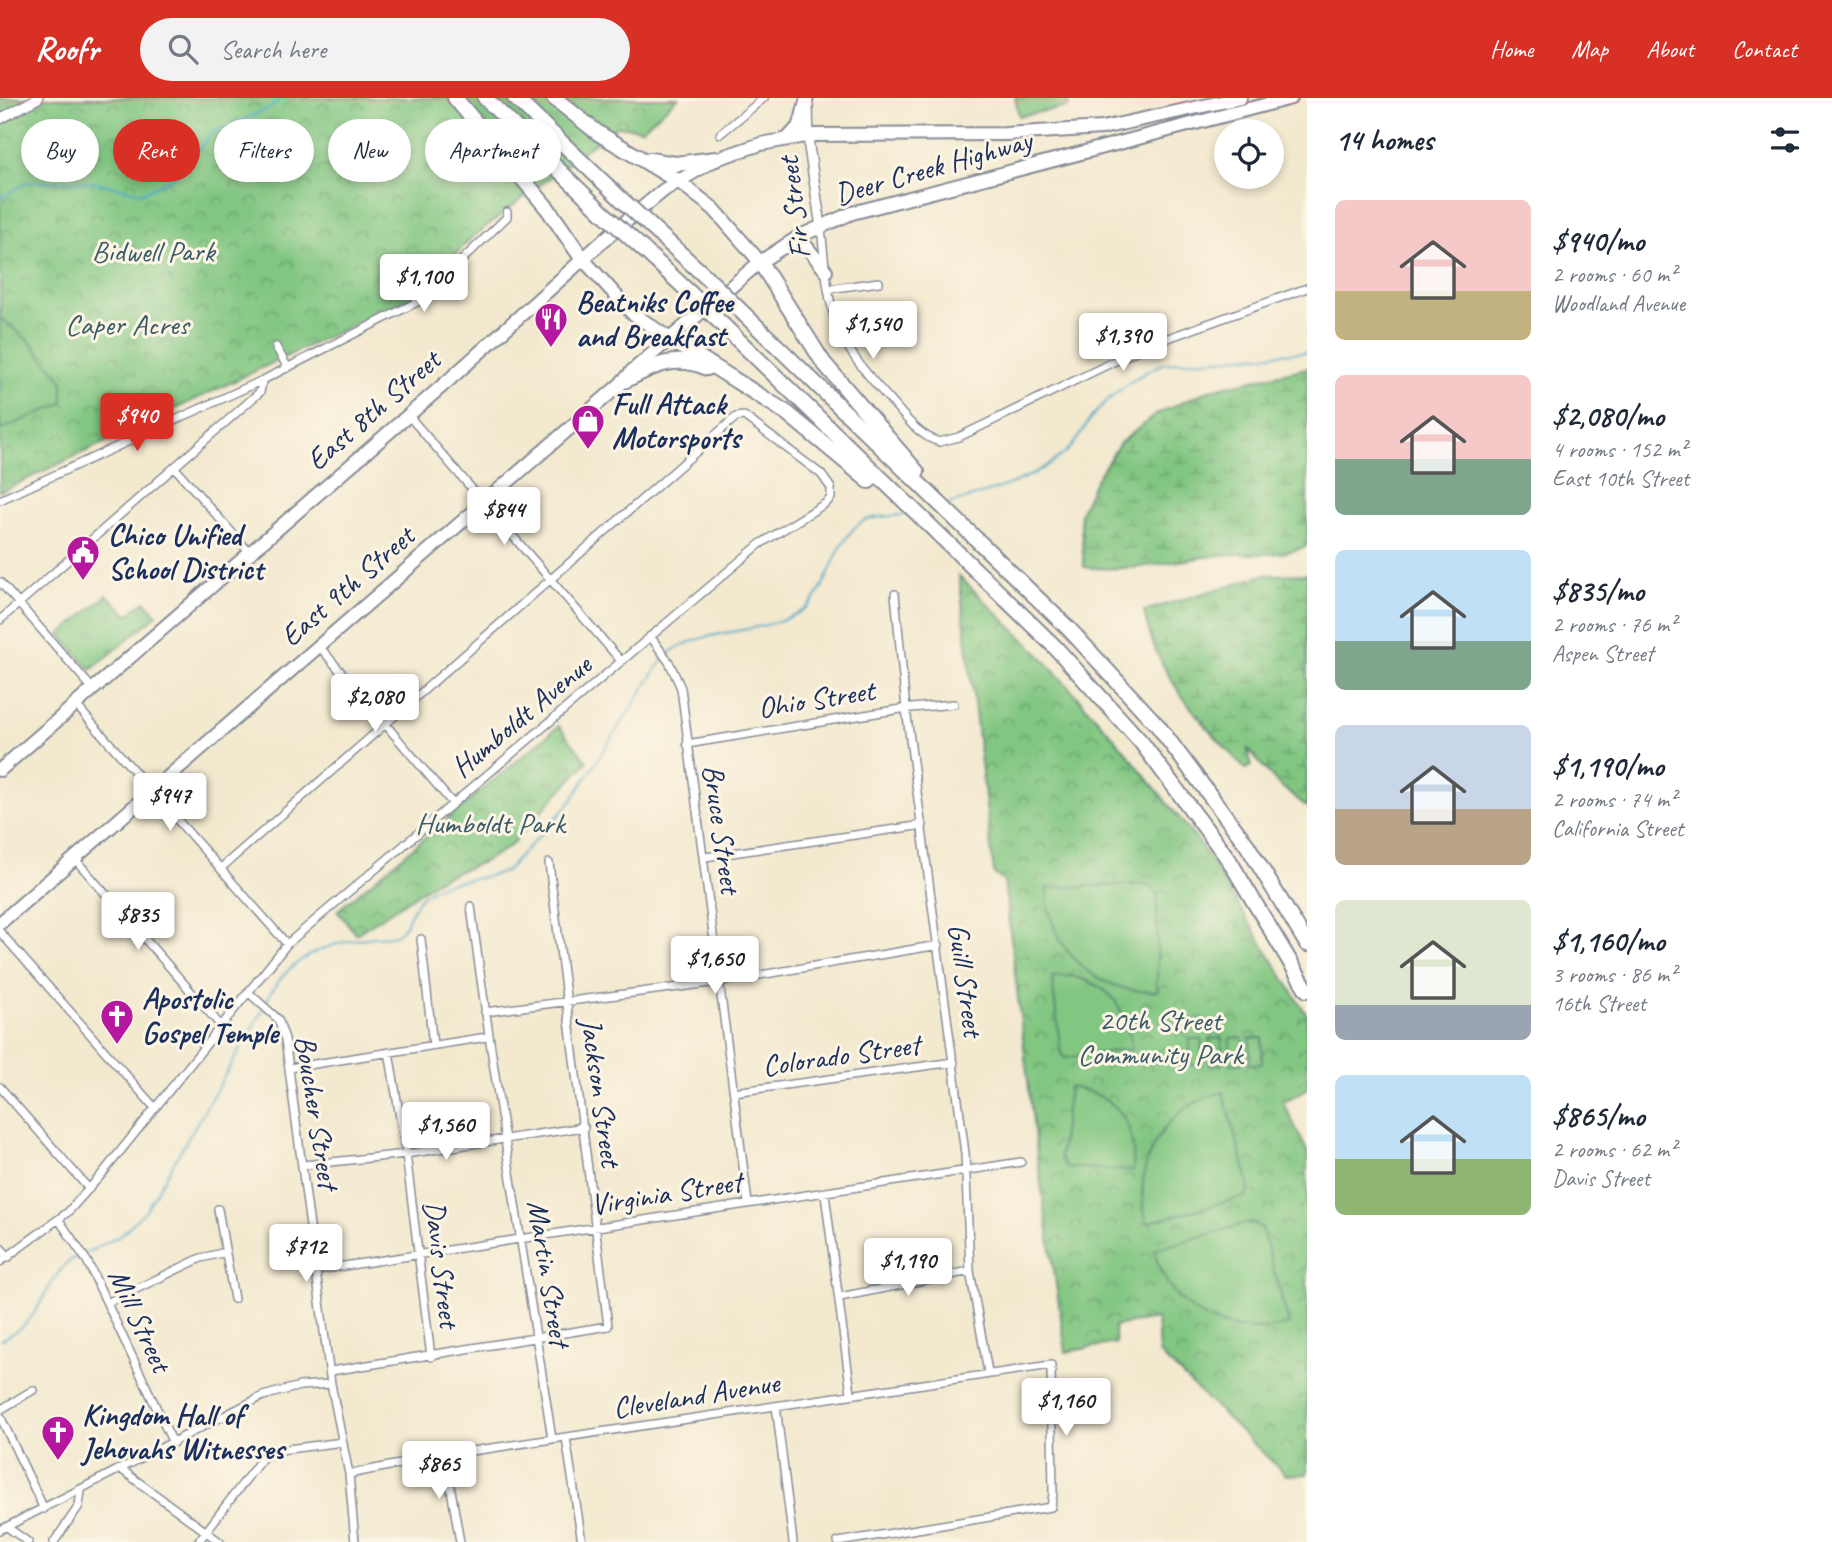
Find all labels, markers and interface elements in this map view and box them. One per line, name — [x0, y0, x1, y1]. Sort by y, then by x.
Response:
search box — [140, 18, 630, 81]
text: Roofr — [35, 28, 98, 70]
icon: search — [164, 30, 202, 68]
text: Search here — [220, 33, 326, 66]
text: Home — [1490, 34, 1533, 64]
text: Map — [1571, 34, 1608, 64]
text: About — [1646, 34, 1694, 64]
text: Contact — [1732, 34, 1797, 64]
chip: Buy — [21, 119, 99, 182]
chip: Rent — [113, 119, 200, 182]
chip: Filters — [214, 119, 314, 182]
chip: New — [328, 119, 411, 182]
chip: Apartment — [425, 119, 561, 182]
map controls — [1214, 119, 1284, 189]
button: locate — [1214, 119, 1284, 189]
street label: Deer Creek Highway — [830, 120, 1038, 213]
text: 14 homes — [1335, 121, 1433, 159]
icon: filters — [1766, 121, 1804, 159]
street label: Fir Street — [769, 152, 819, 261]
text: $940/mo — [1552, 222, 1644, 260]
icon: home — [1391, 228, 1475, 312]
park label: Bidwell Park — [92, 232, 216, 270]
pin: $1,100 — [367, 254, 481, 314]
text: 2 rooms · 60 m² — [1552, 260, 1676, 289]
text: $1,100 — [396, 262, 452, 291]
place label: Beatniks Coffee and Breakfast — [576, 283, 735, 355]
text: Woodland Avenue — [1552, 289, 1685, 318]
restaurant icon: Beatniks Coffee and Breakfast — [532, 300, 570, 349]
pin: $1,540 — [816, 302, 930, 361]
park label: Caper Acres — [65, 305, 191, 343]
text: $1,540 — [845, 309, 901, 338]
pin: $1,390 — [1066, 314, 1180, 373]
text: $1,390 — [1095, 321, 1151, 350]
street label: East 8th Street — [298, 339, 450, 479]
place label: Full Attack Motorsports — [612, 385, 744, 457]
pin: $940 — [96, 394, 178, 453]
text: $2,080/mo — [1552, 397, 1664, 435]
text: $940 — [116, 401, 158, 430]
shop icon: Full Attack Motorsports — [569, 402, 607, 451]
icon: home — [1391, 403, 1475, 487]
text: 4 rooms · 152 m² — [1552, 435, 1687, 464]
text: East 10th Street — [1552, 464, 1689, 493]
pin: $844 — [463, 488, 545, 547]
text: $844 — [483, 495, 525, 524]
street label: East 9th Street — [272, 515, 424, 655]
place label: Chico Unified School District — [108, 516, 266, 588]
public building icon: Chico Unified School District — [64, 533, 102, 582]
text: $835/mo — [1552, 572, 1644, 610]
icon: home — [1391, 578, 1475, 662]
text: 2 rooms · 76 m² — [1552, 610, 1676, 639]
text: Aspen Street — [1552, 639, 1653, 668]
street label: Humboldt Avenue — [443, 645, 601, 786]
street label: Ohio Street — [755, 671, 880, 727]
pin: $2,080 — [318, 674, 432, 734]
text: $2,080 — [347, 682, 403, 711]
text: $1,190/mo — [1552, 747, 1664, 785]
icon: home — [1391, 753, 1475, 837]
street label: Bruce Street — [694, 762, 750, 899]
pin: $947 — [129, 774, 211, 833]
text: $947 — [149, 781, 191, 810]
text: 2 rooms · 74 m² — [1552, 785, 1676, 814]
park label: Humboldt Park — [415, 804, 567, 842]
text: California Street — [1552, 814, 1683, 843]
pin: $835 — [97, 892, 179, 952]
text: $835 — [117, 900, 159, 929]
street label: Guill Street — [939, 921, 993, 1042]
text: $1,160/mo — [1552, 922, 1665, 960]
icon: home — [1391, 928, 1475, 1012]
pin: $1,650 — [658, 936, 772, 996]
text: $1,650 — [687, 944, 743, 973]
text: 3 rooms · 86 m² — [1552, 960, 1676, 989]
place label: Apostolic Gospel Temple — [142, 980, 281, 1052]
text: 16th Street — [1552, 989, 1646, 1018]
church icon: Apostolic Gospel Temple — [98, 997, 136, 1046]
park label: 20th Street Community Park — [1077, 1001, 1245, 1073]
street label: Jackson Street — [571, 1013, 631, 1172]
street label: Colorado Street — [760, 1025, 926, 1085]
street label: Boucher Street — [286, 1033, 349, 1195]
text: $865/mo — [1552, 1097, 1645, 1135]
pin: $1,560 — [389, 1102, 503, 1162]
icon: home — [1391, 1103, 1475, 1187]
text: $1,560 — [418, 1110, 474, 1139]
text: 2 rooms · 62 m² — [1552, 1135, 1676, 1164]
street label: Virginia Street — [588, 1162, 748, 1224]
text: Davis Street — [1552, 1164, 1650, 1193]
street label: Martin Street — [519, 1197, 580, 1353]
street label: Davis Street — [415, 1198, 469, 1333]
pin: $712 — [265, 1224, 347, 1284]
text: $712 — [285, 1232, 327, 1261]
pin: $1,190 — [851, 1238, 965, 1298]
text: $1,190 — [880, 1246, 936, 1275]
street label: Mill Street — [100, 1262, 182, 1380]
street label: Cleveland Avenue — [610, 1363, 784, 1427]
pin: $1,160 — [1009, 1378, 1123, 1438]
text: $1,160 — [1038, 1386, 1094, 1415]
place label: Kingdom Hall of Jehovahs Witnesses — [80, 1396, 287, 1468]
church icon: Kingdom Hall of Jehovahs Witnesses — [39, 1413, 77, 1462]
pin: $865 — [398, 1442, 480, 1501]
text: $865 — [418, 1449, 460, 1478]

